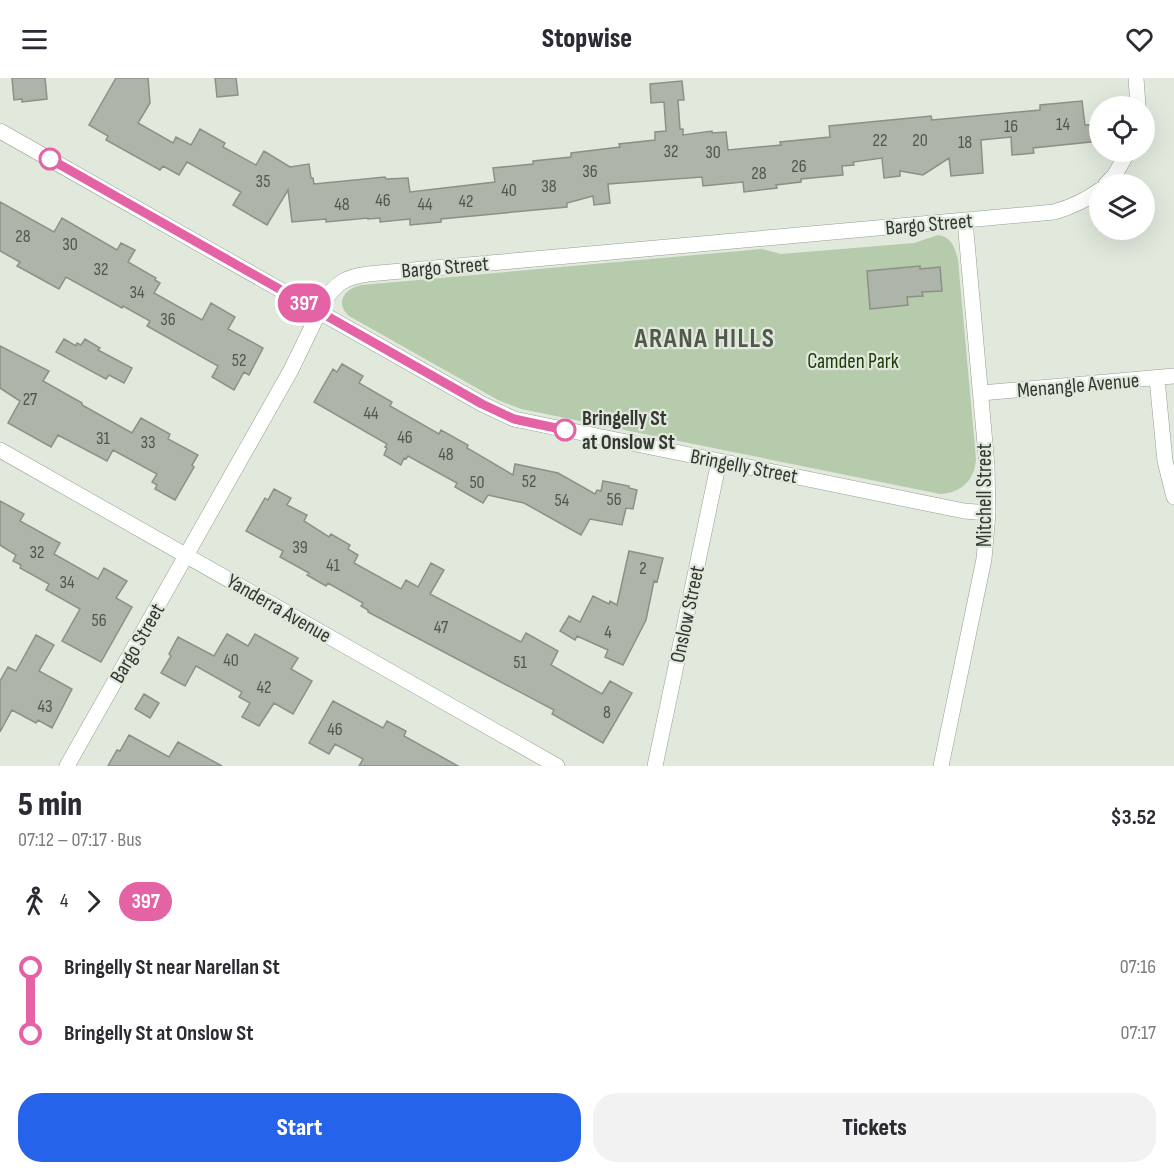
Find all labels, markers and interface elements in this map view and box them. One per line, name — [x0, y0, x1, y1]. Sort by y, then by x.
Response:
icon: menu — [18, 23, 51, 56]
text: Stopwise — [542, 23, 632, 55]
icon: heart — [1123, 23, 1156, 56]
map controls — [1089, 96, 1155, 240]
button: locate — [1089, 96, 1155, 162]
house number: 14 — [1056, 114, 1070, 135]
house number: 16 — [1004, 116, 1018, 137]
house number: 22 — [873, 130, 887, 151]
house number: 20 — [912, 130, 928, 151]
house number: 18 — [958, 132, 972, 153]
house number: 32 — [664, 141, 678, 162]
house number: 30 — [705, 142, 721, 163]
unlabelled marker — [39, 148, 61, 170]
house number: 26 — [791, 156, 807, 177]
house number: 36 — [582, 161, 598, 182]
house number: 28 — [751, 163, 767, 184]
house number: 35 — [256, 171, 270, 192]
button: layers — [1089, 174, 1155, 240]
house number: 38 — [541, 176, 557, 197]
house number: 40 — [501, 180, 517, 201]
house number: 46 — [375, 190, 391, 211]
house number: 42 — [458, 191, 474, 212]
house number: 48 — [334, 194, 350, 215]
house number: 44 — [417, 194, 433, 215]
street label: Bargo Street — [884, 208, 974, 241]
house number: 28 — [15, 226, 31, 247]
house number: 30 — [62, 234, 78, 255]
street label: Bargo Street — [400, 251, 490, 284]
house number: 32 — [94, 259, 108, 280]
house number: 34 — [129, 282, 145, 303]
line badge: 397 — [270, 284, 338, 322]
text: 397 — [290, 291, 318, 316]
house number: 36 — [160, 309, 176, 330]
district label: ARANA HILLS — [634, 323, 775, 355]
park label: Camden Park — [807, 349, 899, 374]
house number: 52 — [232, 350, 246, 371]
street label: Menangle Avenue — [1016, 368, 1140, 403]
house number: 27 — [23, 389, 38, 410]
house number: 44 — [363, 403, 379, 424]
place label: Bringelly St at Onslow St — [582, 406, 675, 455]
marker: Bringelly St at Onslow St — [554, 419, 576, 441]
house number: 46 — [397, 427, 413, 448]
house number: 31 — [96, 428, 111, 449]
house number: 33 — [140, 432, 156, 453]
street label: Mitchell Street — [972, 443, 997, 547]
house number: 48 — [438, 444, 454, 465]
street label: Bringelly Street — [688, 444, 800, 489]
house number: 52 — [522, 471, 536, 492]
house number: 50 — [469, 472, 485, 493]
house number: 56 — [606, 489, 622, 510]
house number: 54 — [555, 490, 570, 511]
house number: 39 — [292, 537, 308, 558]
house number: 32 — [30, 542, 44, 563]
house number: 41 — [326, 555, 341, 576]
house number: 2 — [639, 558, 647, 579]
street label: Onslow Street — [665, 563, 710, 665]
street label: Yanderra Avenue — [222, 568, 336, 648]
house number: 34 — [59, 572, 75, 593]
street label: Bargo Street — [105, 599, 170, 687]
house number: 56 — [91, 610, 107, 631]
house number: 47 — [434, 617, 449, 638]
house number: 4 — [604, 622, 612, 643]
house number: 40 — [223, 650, 239, 671]
house number: 51 — [513, 652, 527, 673]
house number: 42 — [256, 677, 272, 698]
house number: 43 — [37, 696, 53, 717]
house number: 8 — [603, 702, 611, 723]
house number: 46 — [327, 719, 343, 740]
text: 5 min — [18, 785, 82, 825]
text: $3.52 — [1111, 804, 1156, 831]
text: 07:12 – 07:17 · Bus — [18, 828, 142, 852]
icon: walk — [18, 885, 51, 918]
icon: forward — [77, 885, 110, 918]
text: 4 — [60, 889, 68, 913]
text: 397 — [131, 889, 160, 914]
text: Bringelly St near Narellan St — [64, 954, 280, 981]
text: 07:16 — [1120, 955, 1156, 979]
text: Bringelly St at Onslow St — [64, 1020, 253, 1047]
text: 07:17 — [1121, 1021, 1156, 1045]
button: Start — [18, 1093, 581, 1162]
button: Tickets — [593, 1093, 1156, 1162]

